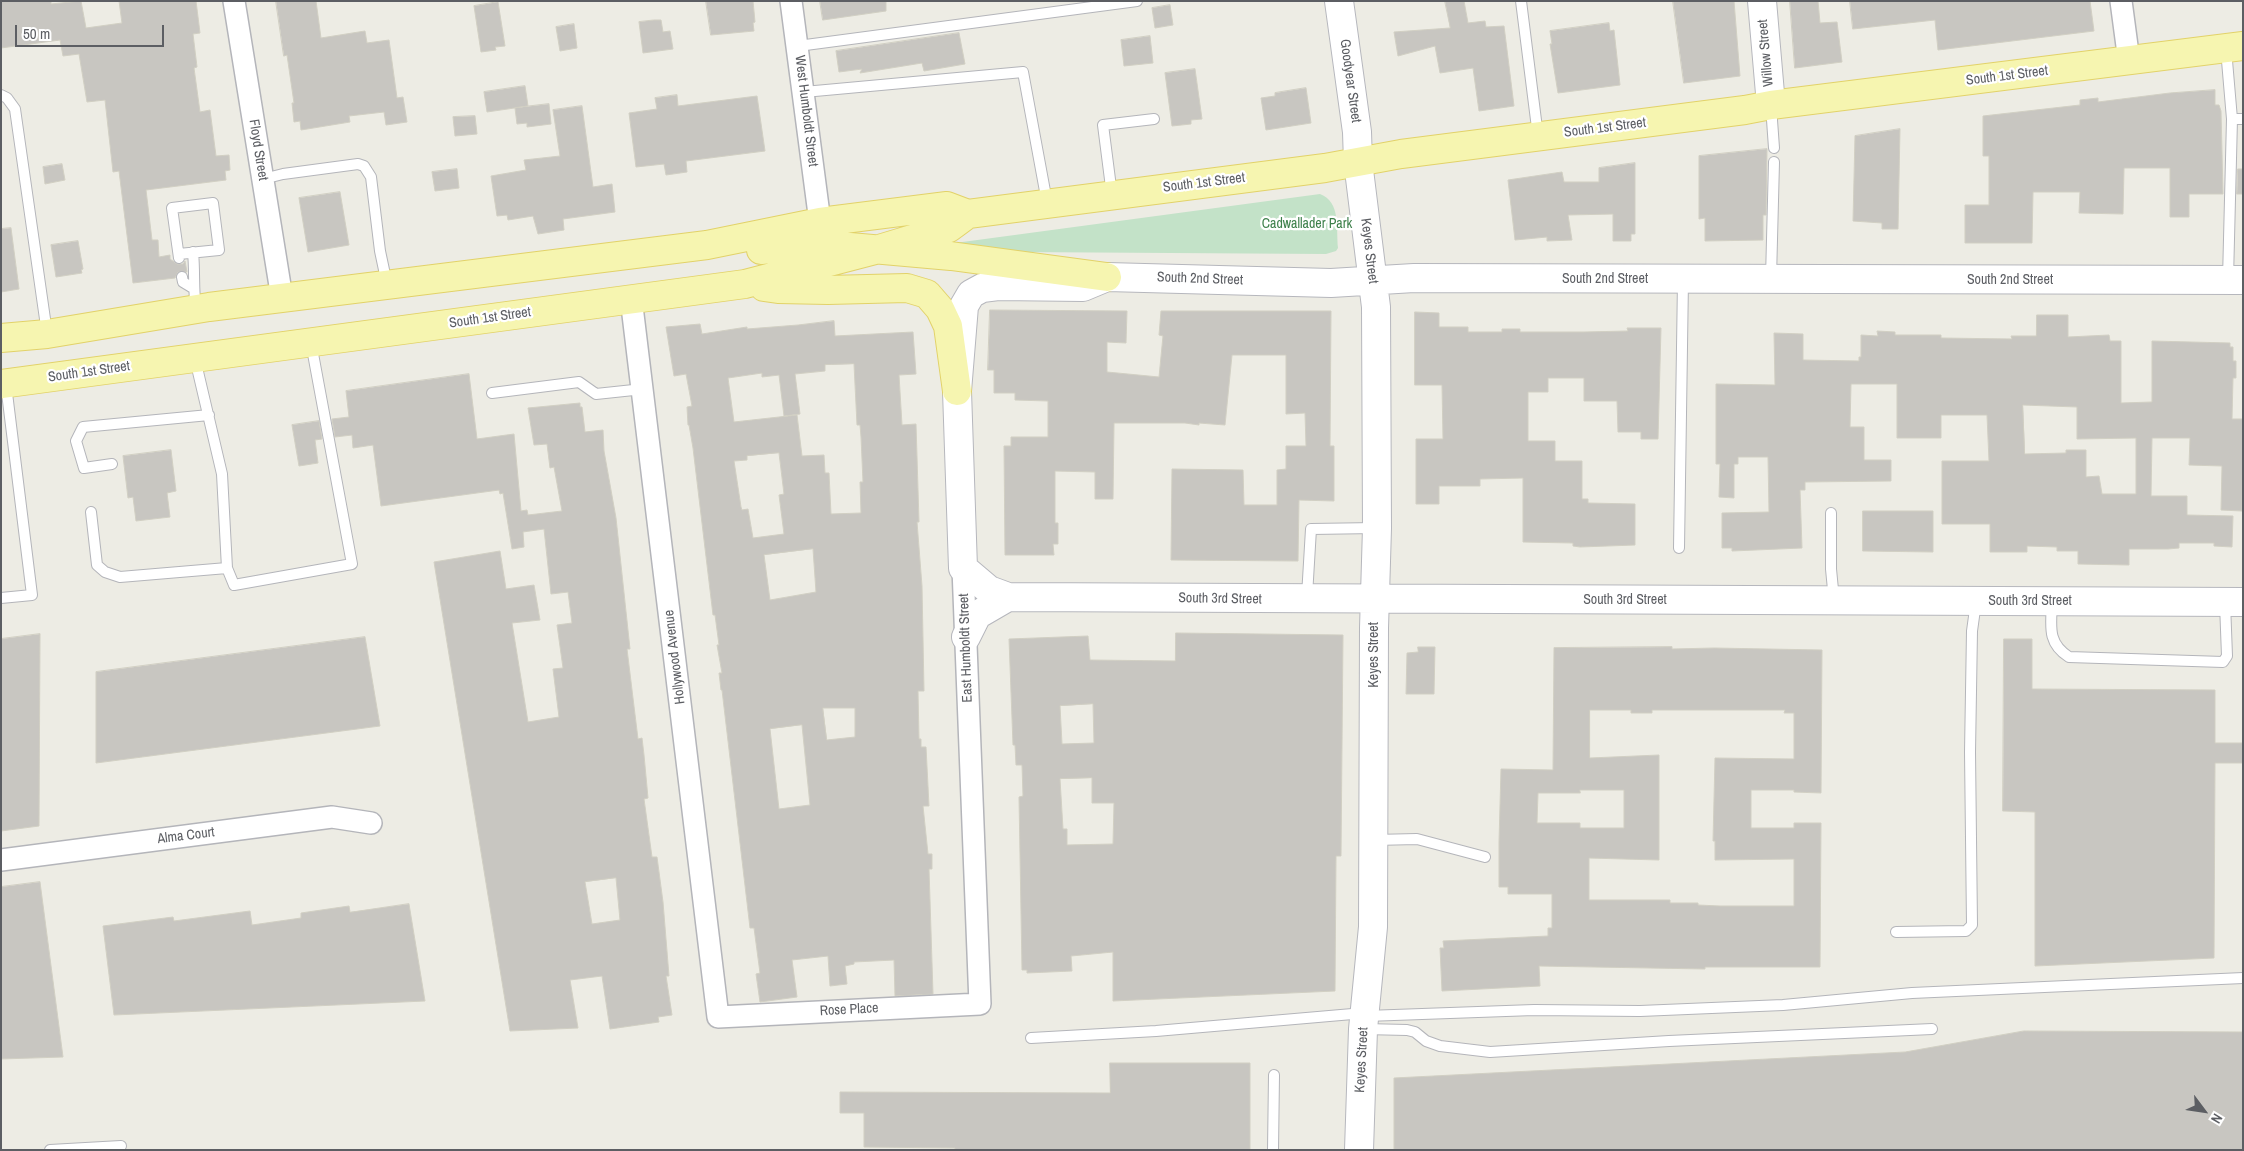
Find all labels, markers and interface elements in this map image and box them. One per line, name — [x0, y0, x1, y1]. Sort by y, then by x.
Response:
scale bar — [18, 15, 166, 47]
street label: Willow Street — [1755, 19, 1777, 87]
text: 50 m — [23, 23, 50, 44]
street label: Goodyear Street — [1336, 38, 1364, 124]
street label: West Humboldt Street — [791, 54, 821, 168]
street label: South 1st Street — [1965, 63, 2049, 89]
street label: South 1st Street — [1563, 115, 1647, 141]
street label: Floyd Street — [245, 118, 271, 182]
street label: South 1st Street — [1162, 170, 1246, 196]
park label: Cadwallader Park — [1262, 216, 1352, 232]
street label: Keyes Street — [1357, 217, 1381, 285]
street label: South 2nd Street — [1157, 269, 1243, 289]
street label: South 2nd Street — [1562, 271, 1648, 287]
street label: South 2nd Street — [1967, 272, 2053, 288]
street label: South 1st Street — [448, 304, 532, 332]
street label: South 1st Street — [47, 358, 131, 386]
street label: South 3rd Street — [1178, 590, 1262, 608]
street label: South 3rd Street — [1583, 592, 1667, 608]
street label: East Humboldt Street — [956, 593, 976, 703]
street label: South 3rd Street — [1988, 593, 2072, 609]
street label: Hollywood Avenue — [661, 609, 689, 705]
street label: Keyes Street — [1366, 622, 1382, 688]
street label: Alma Court — [156, 824, 216, 848]
street label: Rose Place — [819, 1000, 879, 1020]
street label: Keyes Street — [1352, 1027, 1372, 1093]
north arrow — [2179, 1086, 2229, 1136]
text: N — [2207, 1111, 2227, 1127]

